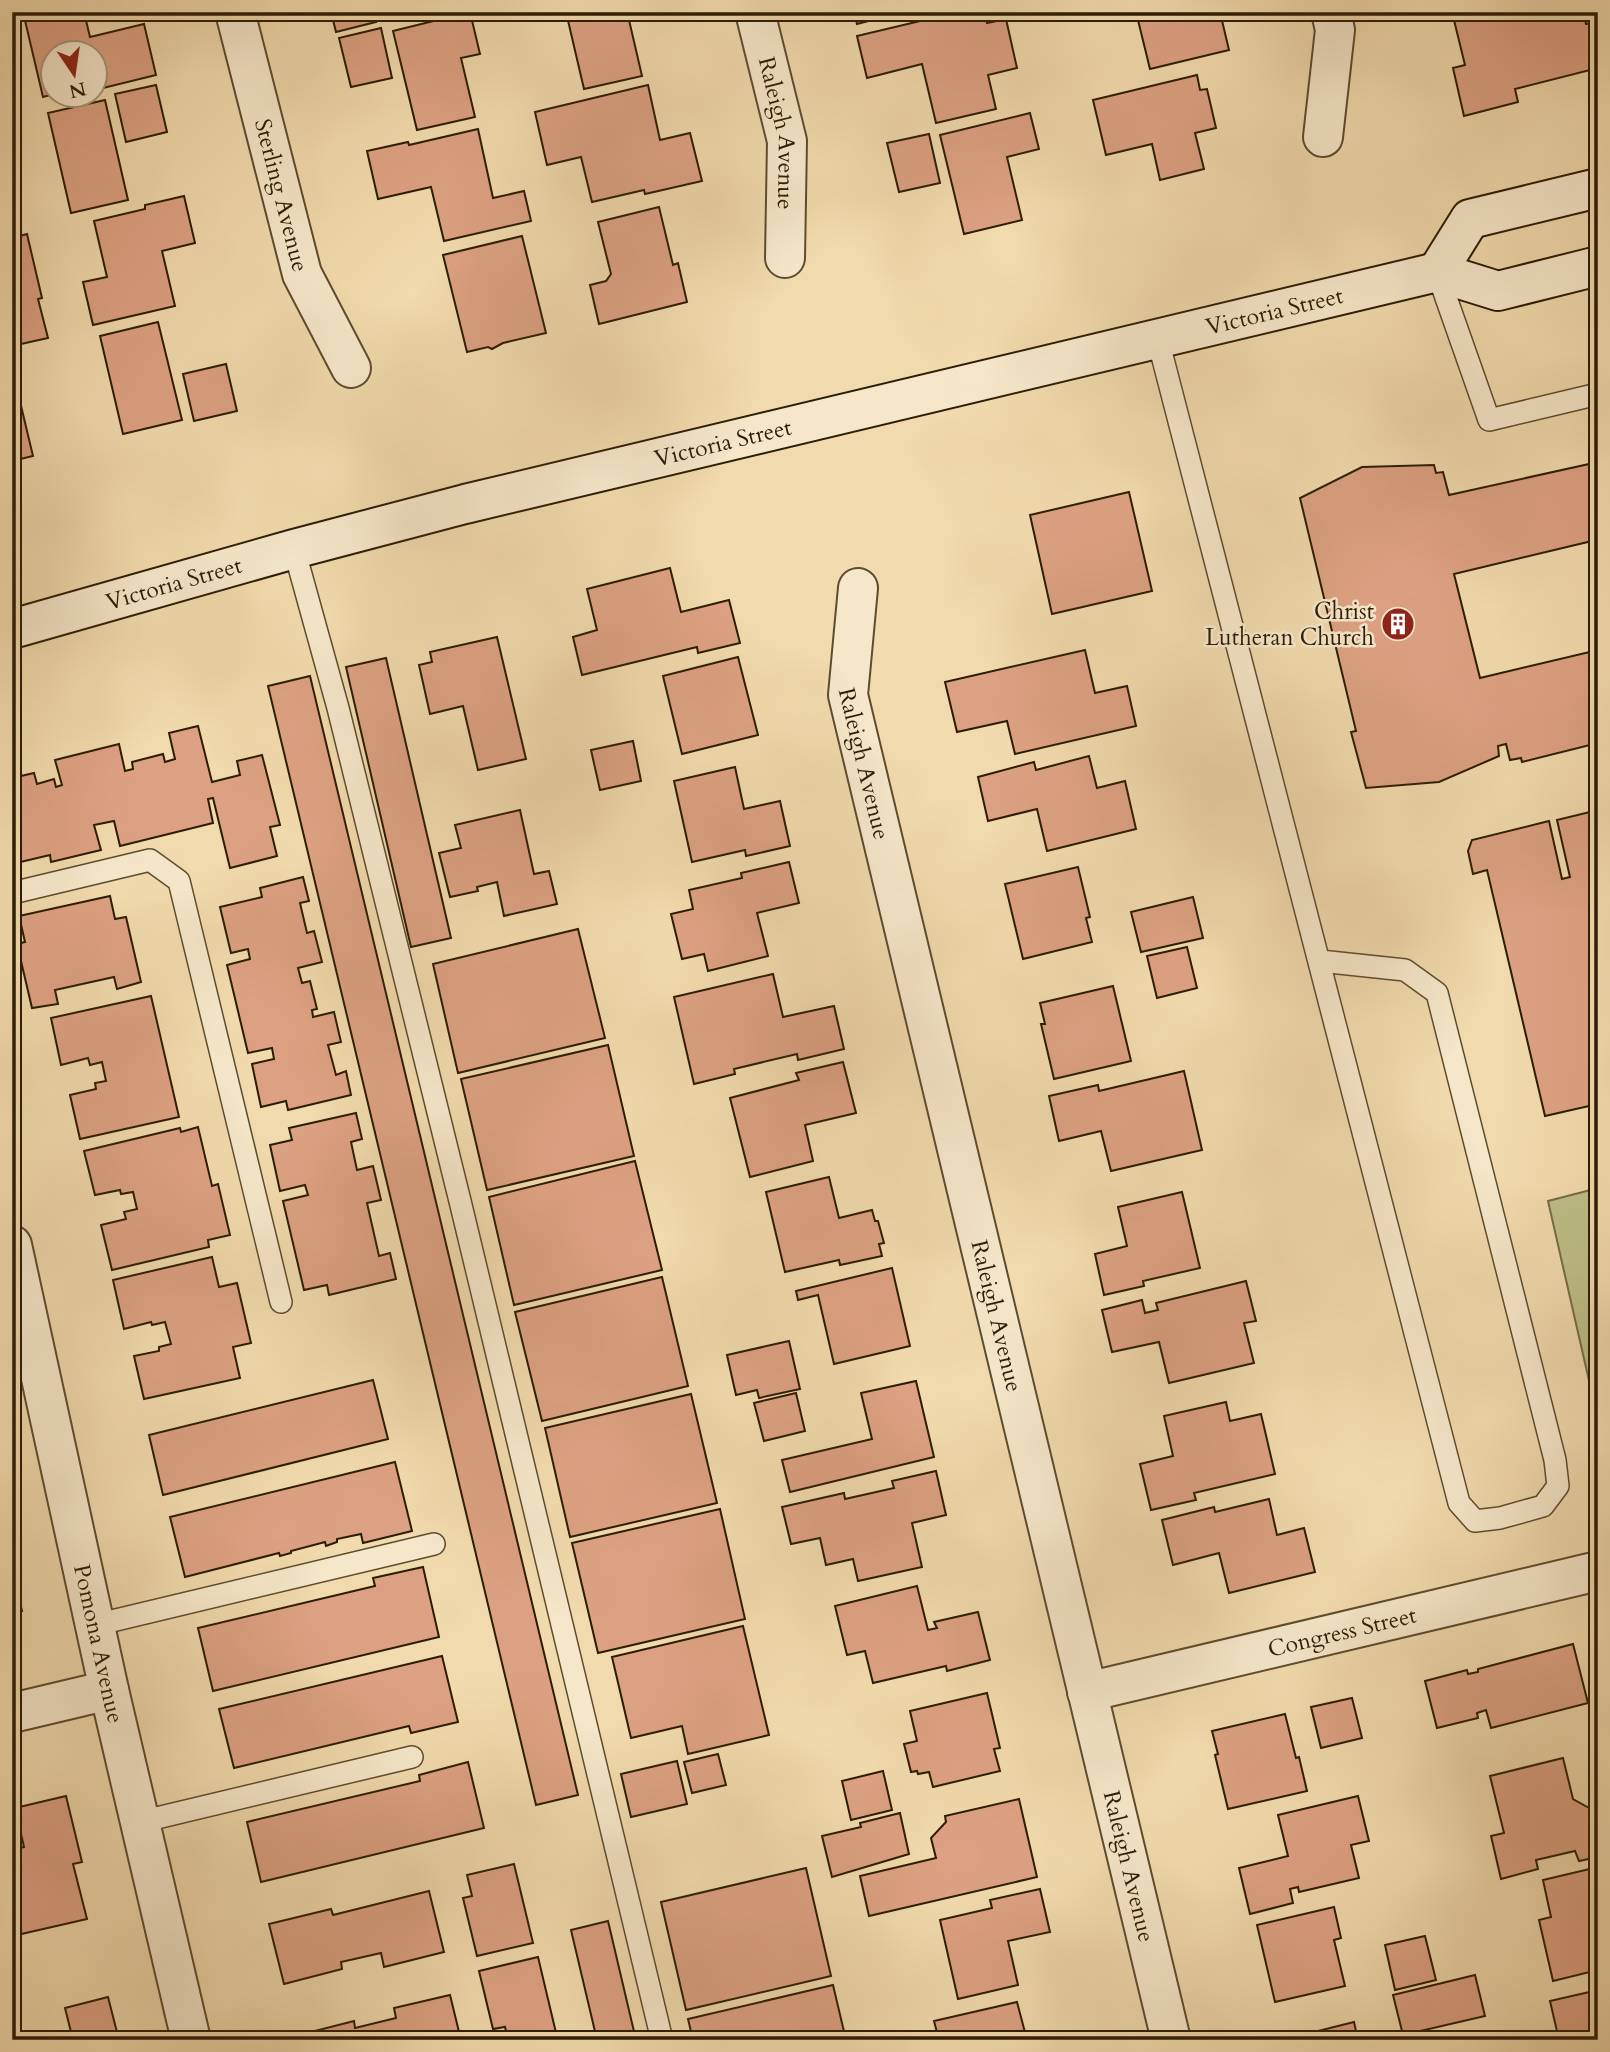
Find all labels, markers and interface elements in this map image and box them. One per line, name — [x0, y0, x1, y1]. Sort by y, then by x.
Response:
north arrow — [38, 38, 108, 108]
street label: Raleigh Avenue — [751, 54, 802, 210]
text: N — [66, 75, 89, 104]
street label: Sterling Avenue — [247, 115, 316, 275]
street label: Victoria Street — [1203, 280, 1346, 343]
street label: Victoria Street — [651, 412, 795, 474]
street label: Victoria Street — [102, 550, 245, 618]
place label: Christ Lutheran Church — [1205, 596, 1374, 653]
building icon: Christ Lutheran Church — [1379, 605, 1417, 643]
street label: Raleigh Avenue — [831, 685, 897, 843]
street label: Raleigh Avenue — [963, 1237, 1030, 1395]
street label: Pomona Avenue — [66, 1561, 131, 1726]
street label: Congress Street — [1265, 1600, 1420, 1665]
street label: Raleigh Avenue — [1096, 1787, 1162, 1945]

